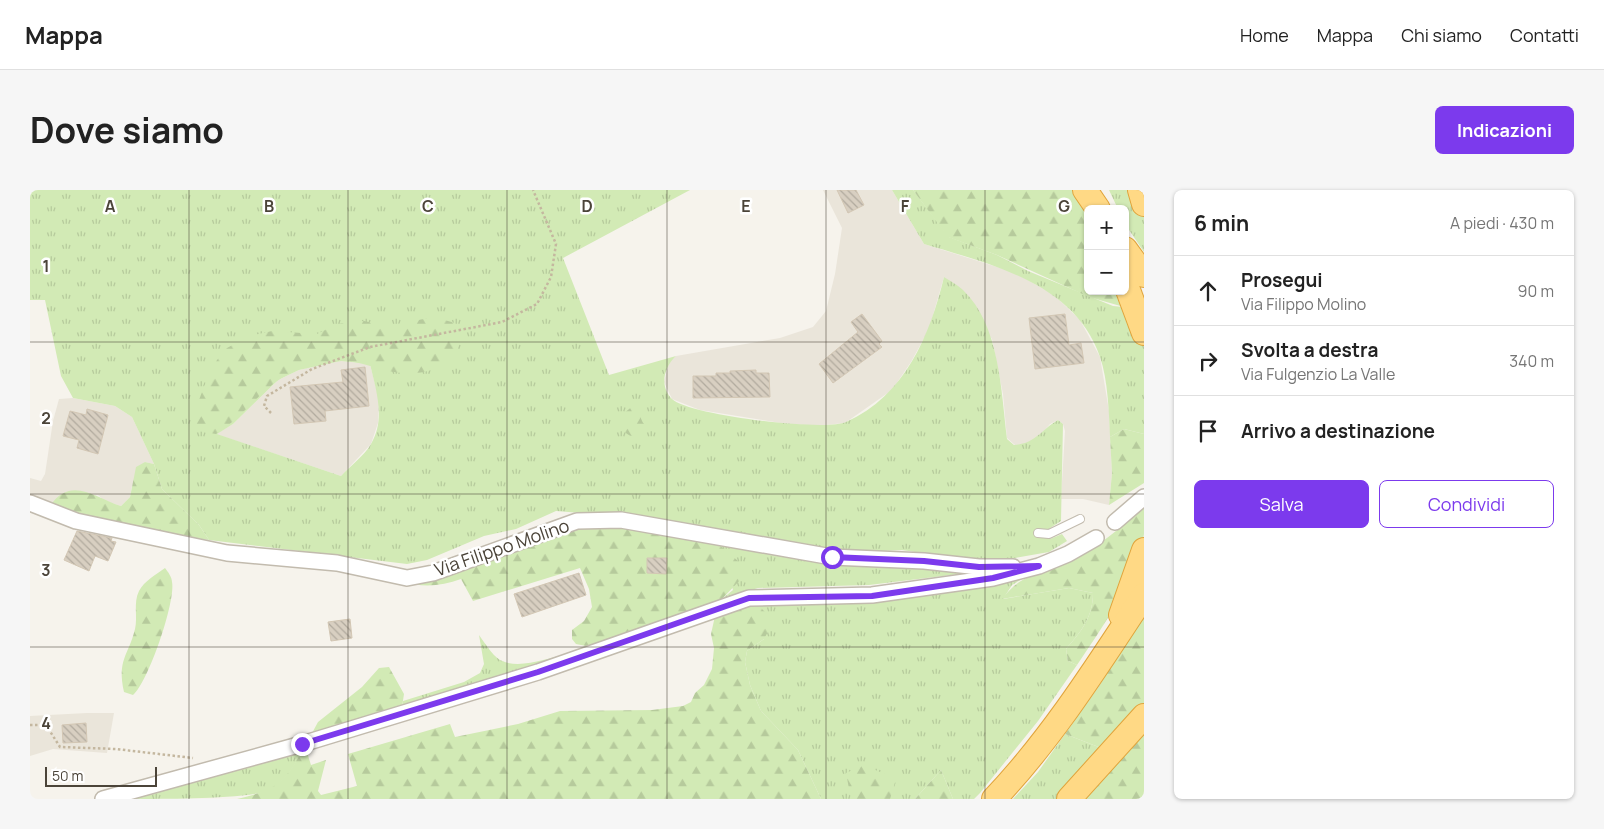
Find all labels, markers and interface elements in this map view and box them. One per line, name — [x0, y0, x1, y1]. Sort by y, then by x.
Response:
text: Mappa — [25, 18, 103, 51]
text: Home — [1240, 23, 1289, 47]
text: Mappa — [1317, 23, 1373, 47]
text: Chi siamo — [1401, 23, 1482, 47]
text: Contatti — [1510, 23, 1579, 47]
text: Dove siamo — [30, 106, 224, 154]
button: Indicazioni — [1435, 106, 1574, 154]
text: A — [105, 195, 116, 217]
text: B — [264, 195, 274, 217]
text: C — [422, 195, 434, 217]
text: D — [581, 195, 593, 217]
text: E — [741, 195, 751, 217]
text: F — [901, 195, 910, 217]
text: G — [1058, 195, 1070, 217]
map controls — [1084, 205, 1129, 295]
button: + — [1084, 205, 1129, 250]
text: 6 min — [1194, 209, 1249, 237]
text: A piedi · 430 m — [1450, 212, 1554, 234]
button: − — [1084, 250, 1129, 295]
text: 1 — [42, 255, 50, 277]
text: Prosegui — [1241, 267, 1323, 293]
icon: ahead — [1194, 277, 1222, 305]
text: 90 m — [1518, 280, 1554, 302]
text: Via Filippo Molino — [1241, 293, 1366, 315]
text: Svolta a destra — [1241, 337, 1378, 363]
icon: right — [1194, 347, 1222, 375]
text: 340 m — [1509, 350, 1554, 372]
text: Via Fulgenzio La Valle — [1241, 363, 1395, 385]
text: 2 — [41, 407, 51, 429]
icon: arrive — [1194, 417, 1222, 445]
text: Arrivo a destinazione — [1241, 418, 1435, 444]
button: Salva — [1194, 480, 1369, 528]
button: Condividi — [1379, 480, 1554, 528]
street label: Via Filippo Molino — [431, 513, 572, 581]
route start — [821, 546, 844, 569]
text: 3 — [41, 559, 51, 581]
text: 4 — [41, 712, 51, 734]
route end — [291, 733, 314, 756]
scale bar — [45, 764, 158, 787]
text: 50 m — [52, 766, 83, 785]

